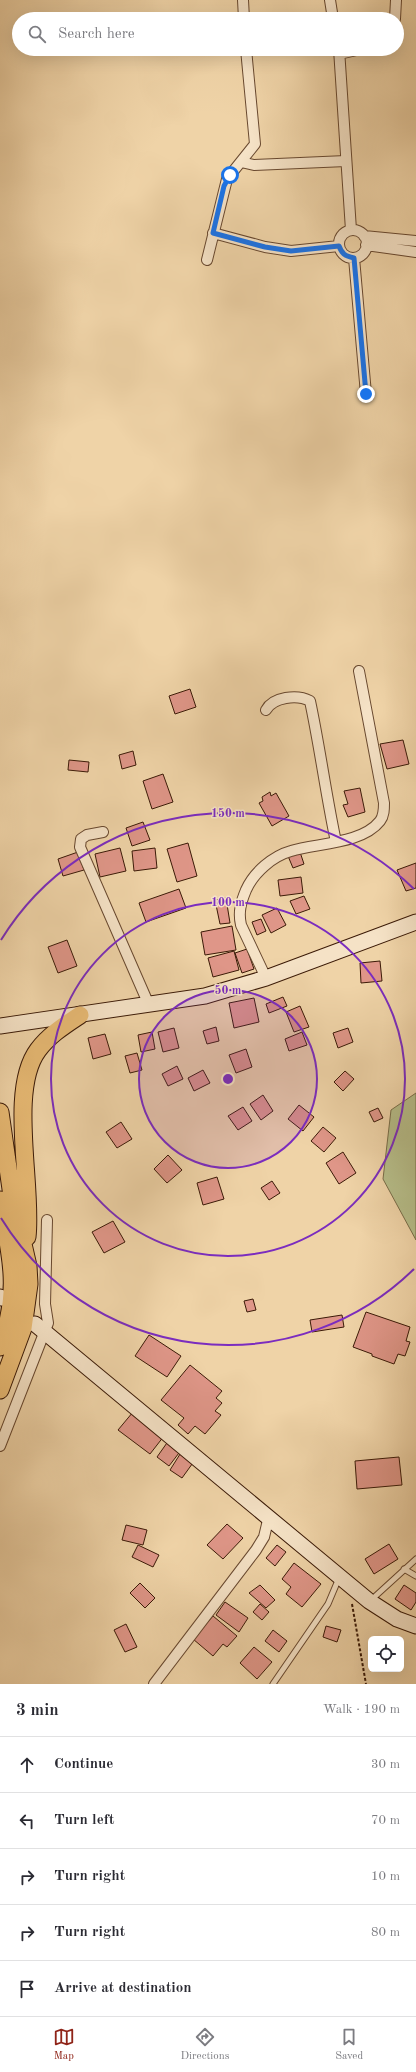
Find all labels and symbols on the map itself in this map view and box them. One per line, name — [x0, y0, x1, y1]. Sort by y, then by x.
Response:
route start — [221, 166, 239, 184]
route end — [357, 385, 375, 403]
text: 150 m — [211, 807, 245, 820]
text: 100 m — [211, 897, 245, 909]
text: 50 m — [215, 984, 242, 997]
centre of rings — [221, 1072, 235, 1086]

